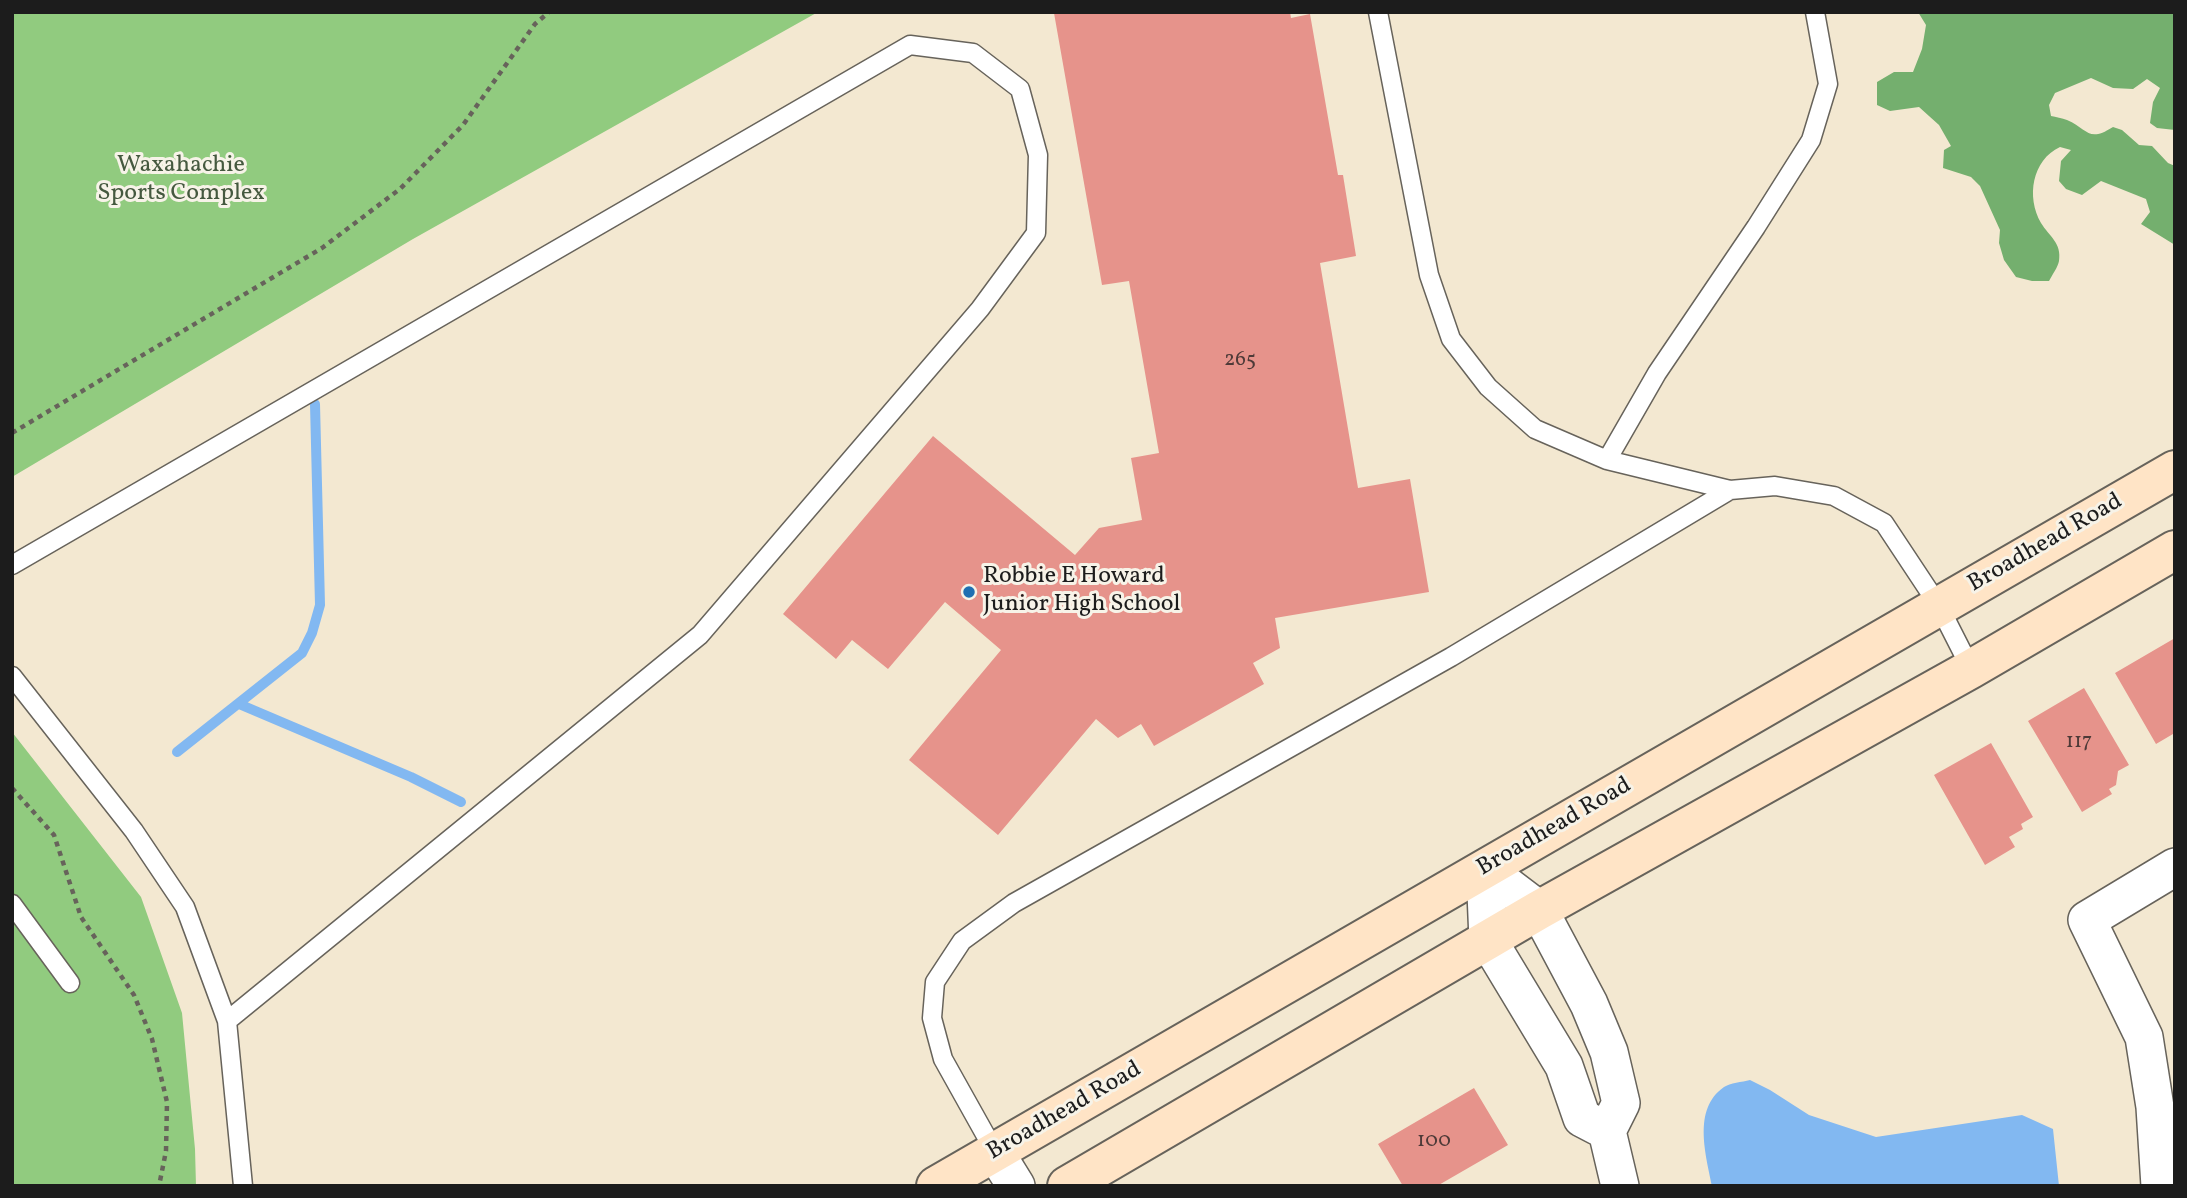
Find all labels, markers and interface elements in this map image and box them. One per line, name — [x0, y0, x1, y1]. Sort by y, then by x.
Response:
park label: Waxahachie Sports Complex — [97, 153, 265, 209]
house number: 265 — [1224, 348, 1256, 374]
street label: Broadhead Road — [1964, 488, 2128, 600]
place label: Robbie E Howard Junior High School — [983, 564, 1180, 620]
marker: Robbie E Howard Junior High School — [961, 584, 977, 600]
house number: 117 — [2066, 730, 2092, 756]
street label: Broadhead Road — [1473, 772, 1637, 884]
street label: Broadhead Road — [983, 1056, 1147, 1168]
house number: 100 — [1417, 1129, 1451, 1155]

